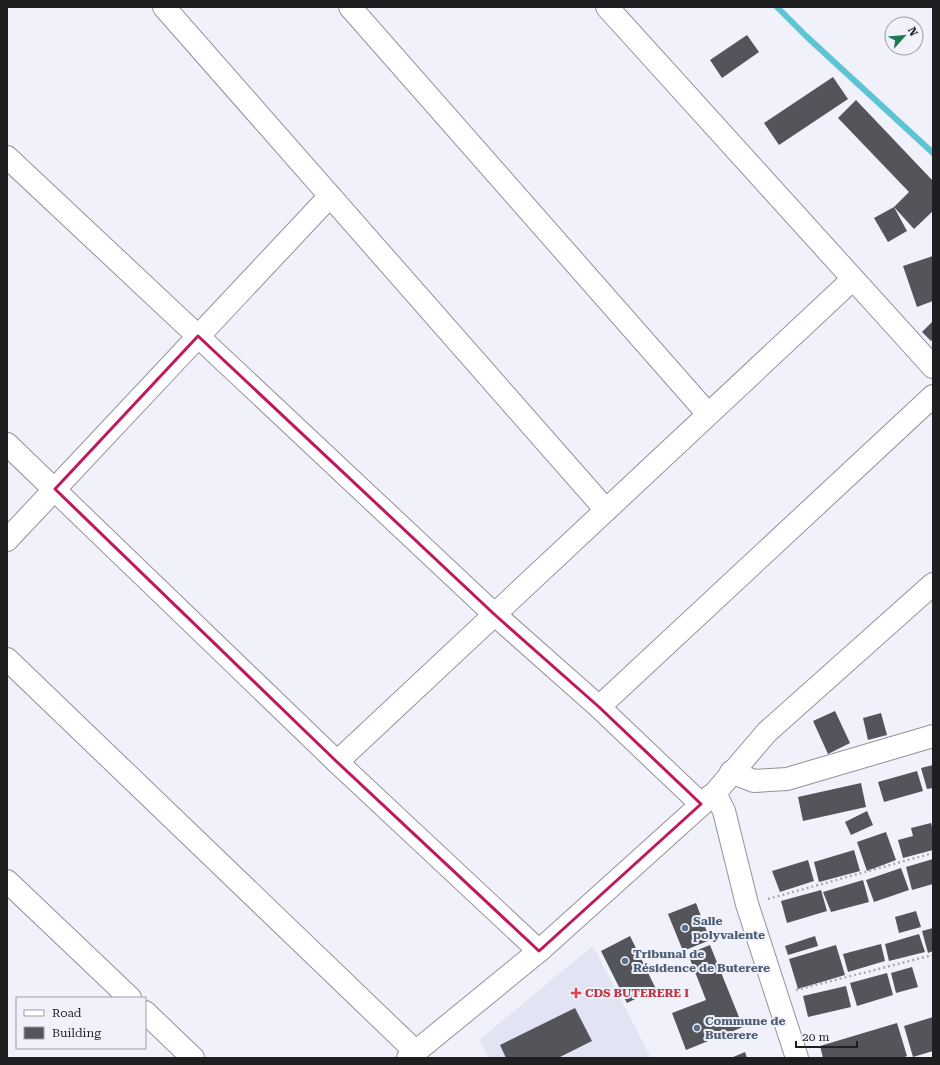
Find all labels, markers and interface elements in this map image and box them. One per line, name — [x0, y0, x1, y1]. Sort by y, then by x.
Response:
north arrow — [884, 16, 924, 56]
text: N — [905, 25, 920, 39]
place label: Salle polyvalente — [693, 914, 765, 942]
marker: Salle polyvalente — [680, 923, 690, 933]
place label: Tribunal de Résidence de Buterere — [633, 947, 770, 975]
marker: Tribunal de Résidence de Buterere — [620, 956, 630, 966]
place label: CDS BUTERERE I — [585, 986, 689, 1000]
marker: CDS BUTERERE I — [570, 987, 582, 999]
legend — [16, 997, 146, 1049]
text: Road — [52, 1006, 82, 1020]
place label: Commune de Buterere — [705, 1014, 785, 1042]
marker: Commune de Buterere — [692, 1023, 702, 1033]
scale bar — [796, 1023, 857, 1049]
text: Building — [52, 1026, 101, 1040]
text: 20 m — [802, 1030, 829, 1044]

